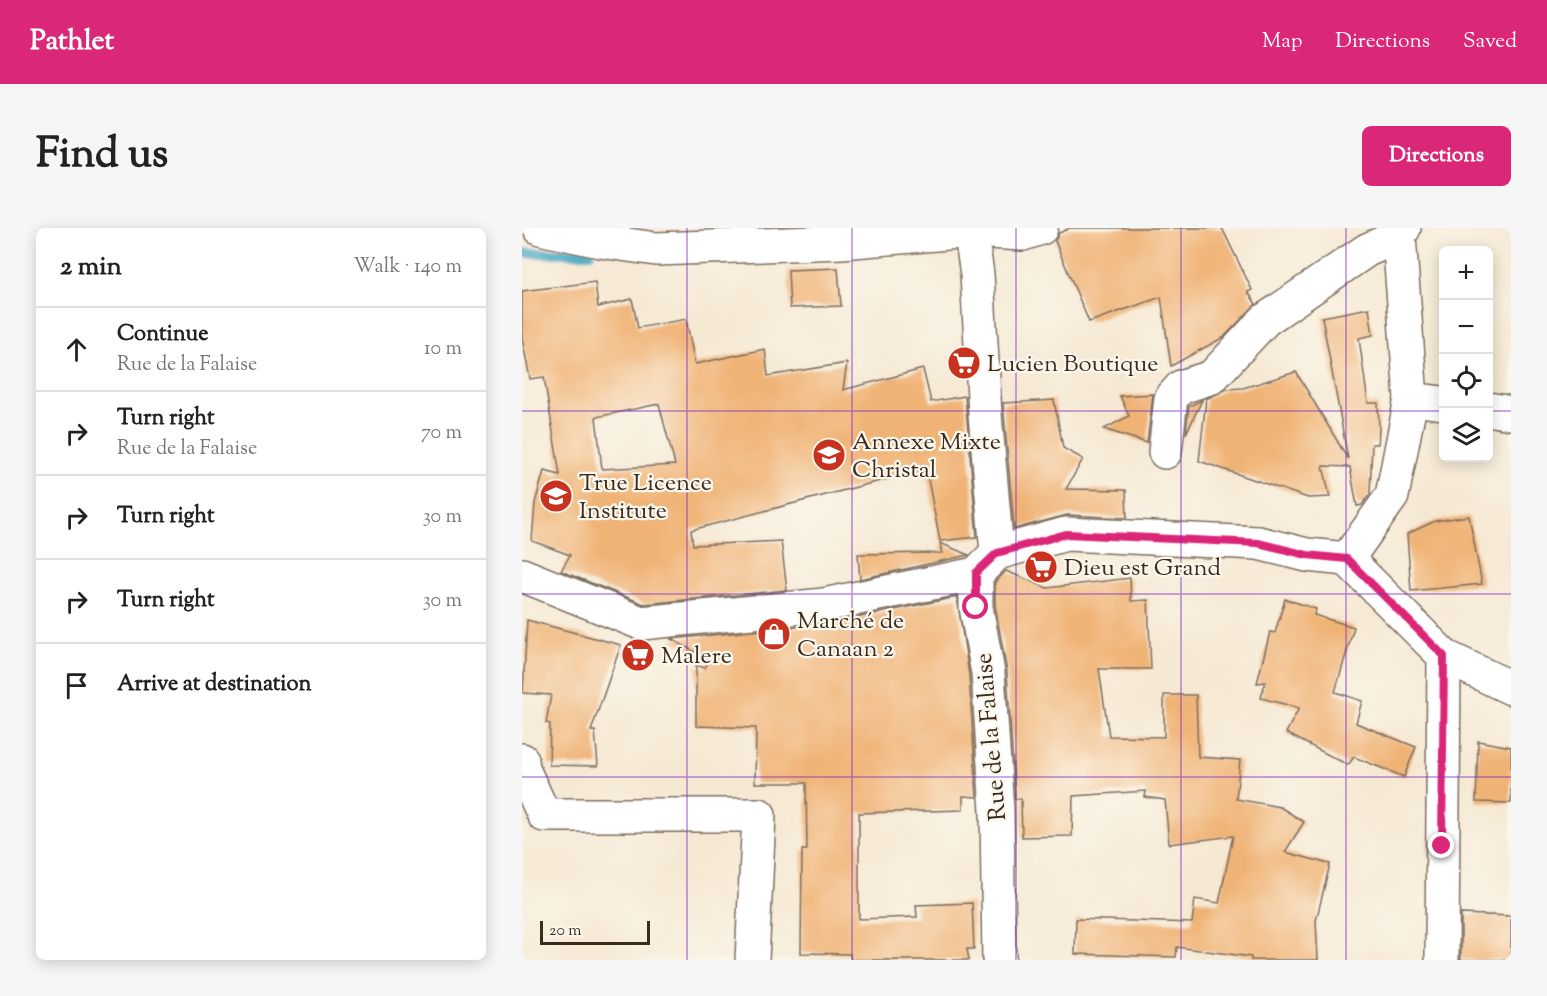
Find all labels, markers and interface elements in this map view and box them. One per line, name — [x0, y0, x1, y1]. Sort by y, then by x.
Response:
text: Pathlet — [30, 22, 114, 62]
text: Map — [1262, 27, 1302, 57]
text: Directions — [1335, 27, 1430, 57]
text: Saved — [1463, 27, 1517, 57]
text: Find us — [36, 126, 168, 186]
button: Directions — [1362, 126, 1511, 186]
map controls — [1439, 246, 1493, 462]
button: + — [1439, 246, 1493, 300]
text: 2 min — [60, 249, 122, 286]
text: Walk · 140 m — [353, 253, 462, 282]
button: − — [1439, 300, 1493, 354]
text: Continue — [117, 319, 208, 351]
icon: ahead — [60, 333, 93, 366]
text: 10 m — [424, 335, 462, 364]
supermarket icon: Lucien Boutique — [946, 345, 982, 381]
place label: Lucien Boutique — [987, 348, 1158, 382]
text: Rue de la Falaise — [117, 351, 257, 380]
button: locate — [1439, 354, 1493, 408]
text: Turn right — [117, 403, 214, 435]
button: layers — [1439, 408, 1493, 462]
icon: right — [60, 417, 93, 450]
text: 70 m — [421, 419, 462, 448]
place label: Annexe Mixte Christal — [852, 426, 1001, 488]
text: Rue de la Falaise — [117, 435, 257, 464]
school or university icon: Annexe Mixte Christal — [811, 437, 847, 473]
place label: True Licence Institute — [579, 467, 712, 529]
school or university icon: True Licence Institute — [538, 478, 574, 514]
icon: right — [60, 501, 93, 534]
text: Turn right — [117, 501, 214, 533]
text: 30 m — [423, 503, 462, 532]
supermarket icon: Dieu est Grand — [1023, 549, 1059, 585]
place label: Dieu est Grand — [1064, 552, 1221, 586]
icon: right — [60, 585, 93, 618]
text: Turn right — [117, 585, 214, 617]
text: 30 m — [423, 587, 462, 616]
route start — [962, 593, 988, 619]
place label: Marché de Canaan 2 — [797, 605, 904, 667]
shop icon: Marché de Canaan 2 — [756, 616, 792, 652]
supermarket icon: Malere — [620, 637, 656, 673]
place label: Malere — [661, 640, 732, 674]
street label: Rue de la Falaise — [968, 651, 1016, 822]
icon: arrive — [60, 669, 93, 702]
text: Arrive at destination — [117, 669, 312, 701]
route end — [1428, 832, 1454, 858]
scale bar — [540, 918, 650, 946]
text: 20 m — [549, 920, 582, 943]

